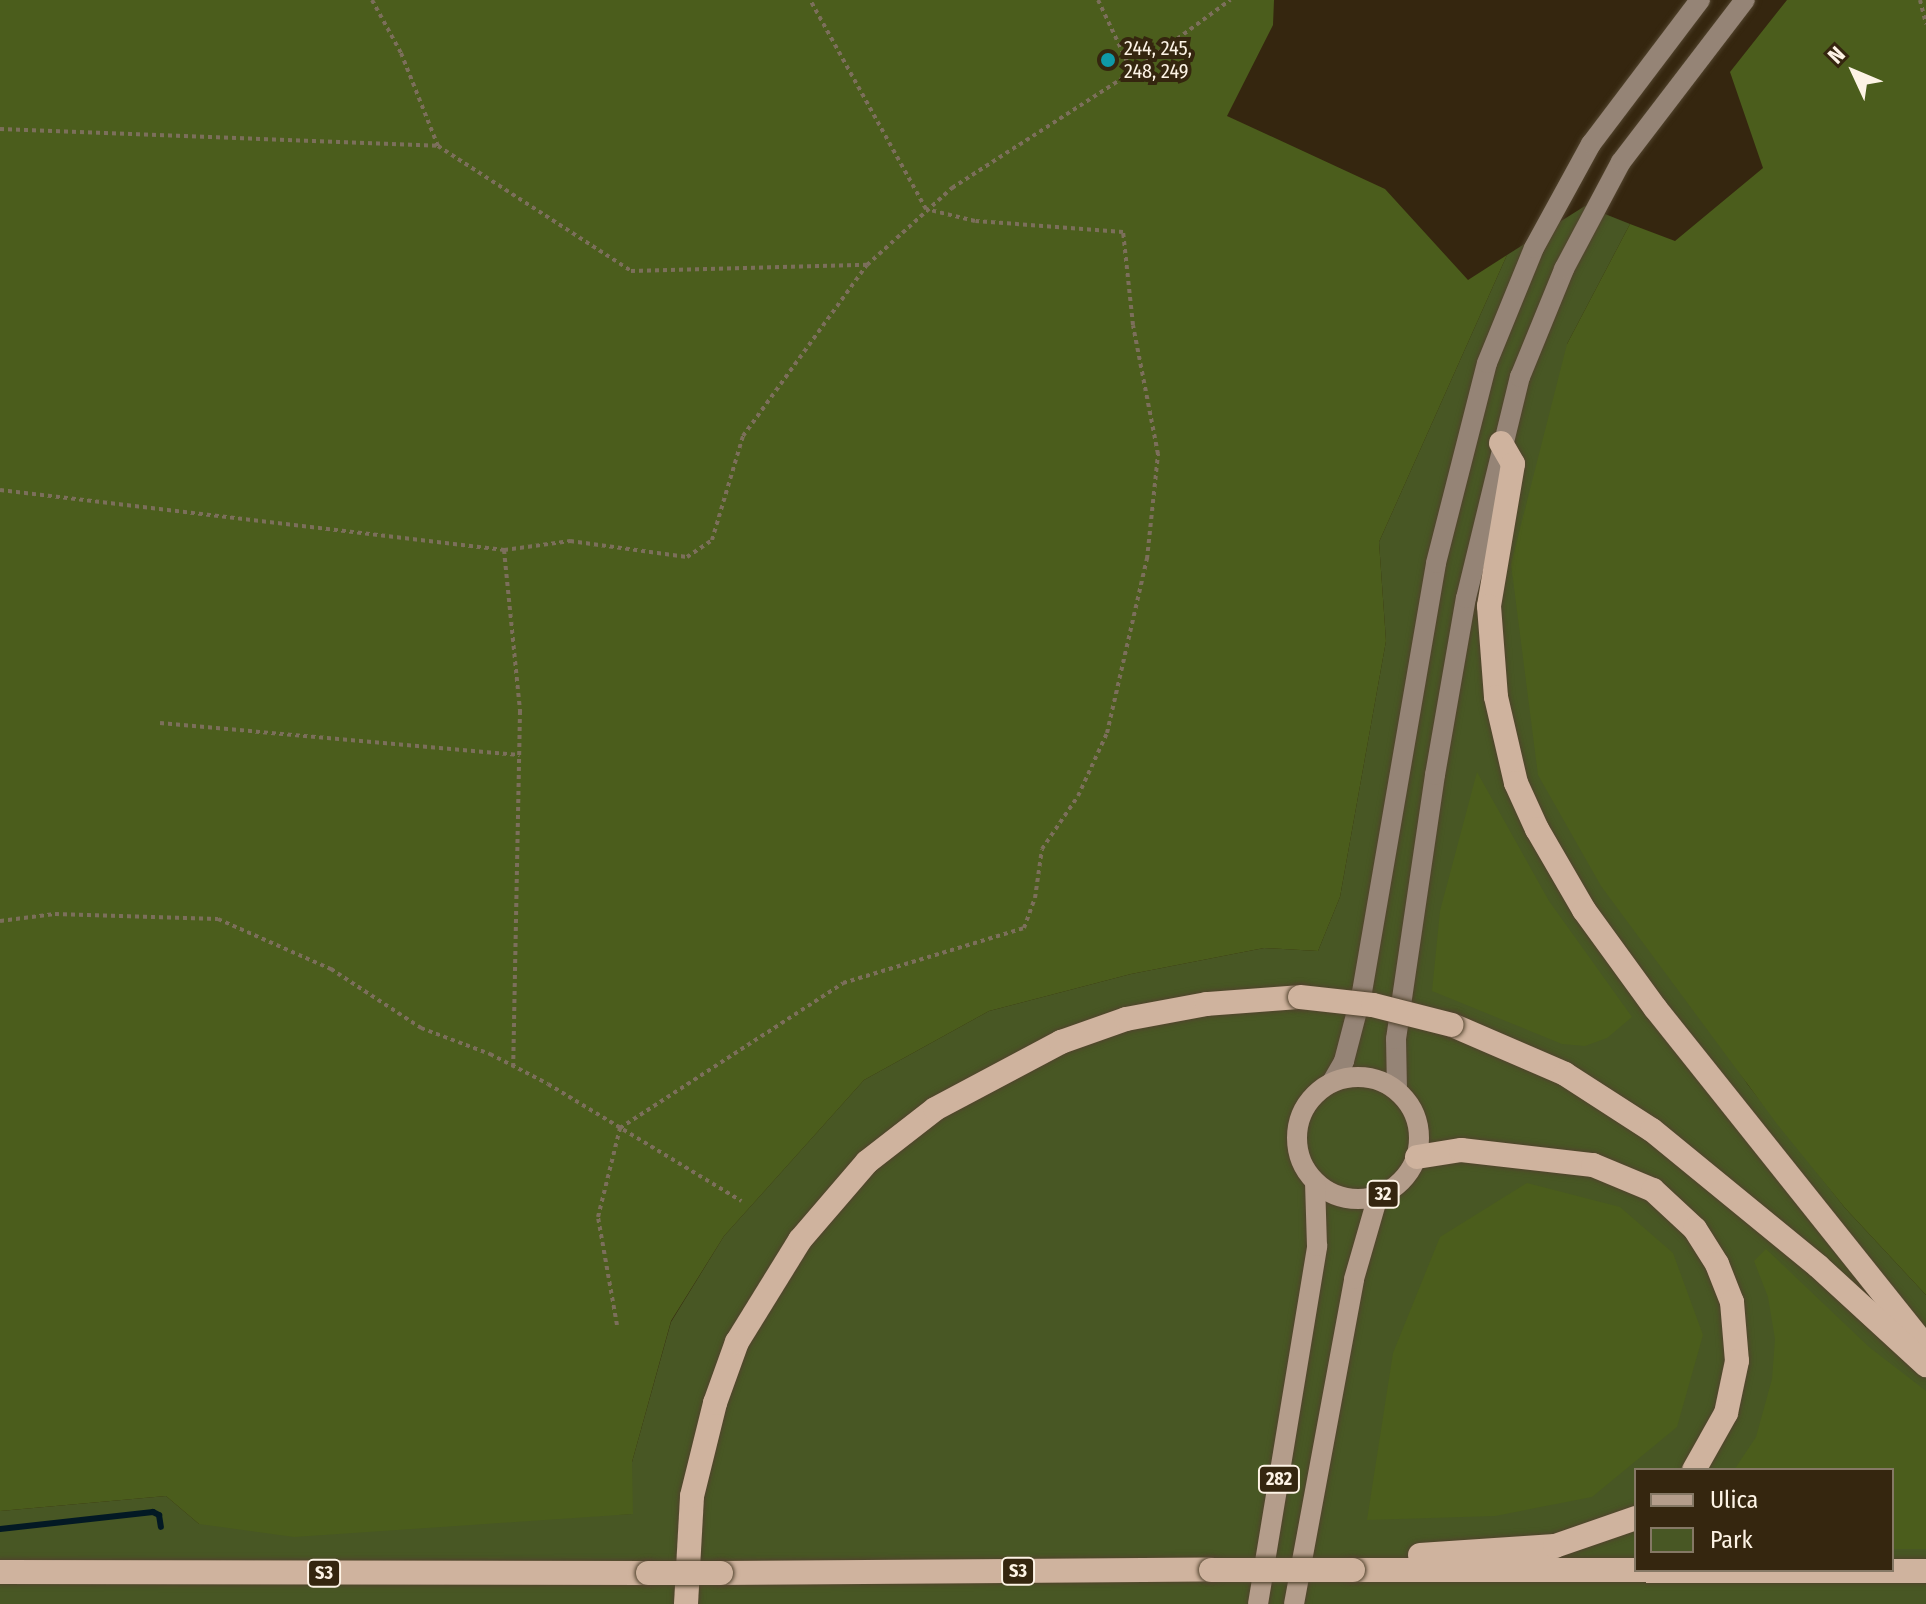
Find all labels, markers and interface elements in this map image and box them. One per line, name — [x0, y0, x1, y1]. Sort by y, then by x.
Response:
north arrow — [1814, 32, 1894, 112]
place label: 244, 245, 248, 249 — [1124, 36, 1192, 83]
text: N — [1822, 41, 1851, 69]
marker: 244, 245, 248, 249 — [1099, 51, 1117, 69]
road number: 32 — [1365, 1180, 1401, 1208]
road number: 282 — [1257, 1465, 1301, 1493]
legend — [1634, 1468, 1894, 1572]
text: Ulica — [1710, 1486, 1758, 1514]
text: Park — [1710, 1526, 1753, 1554]
road number: S3 — [1000, 1557, 1036, 1585]
road number: S3 — [306, 1559, 342, 1587]

